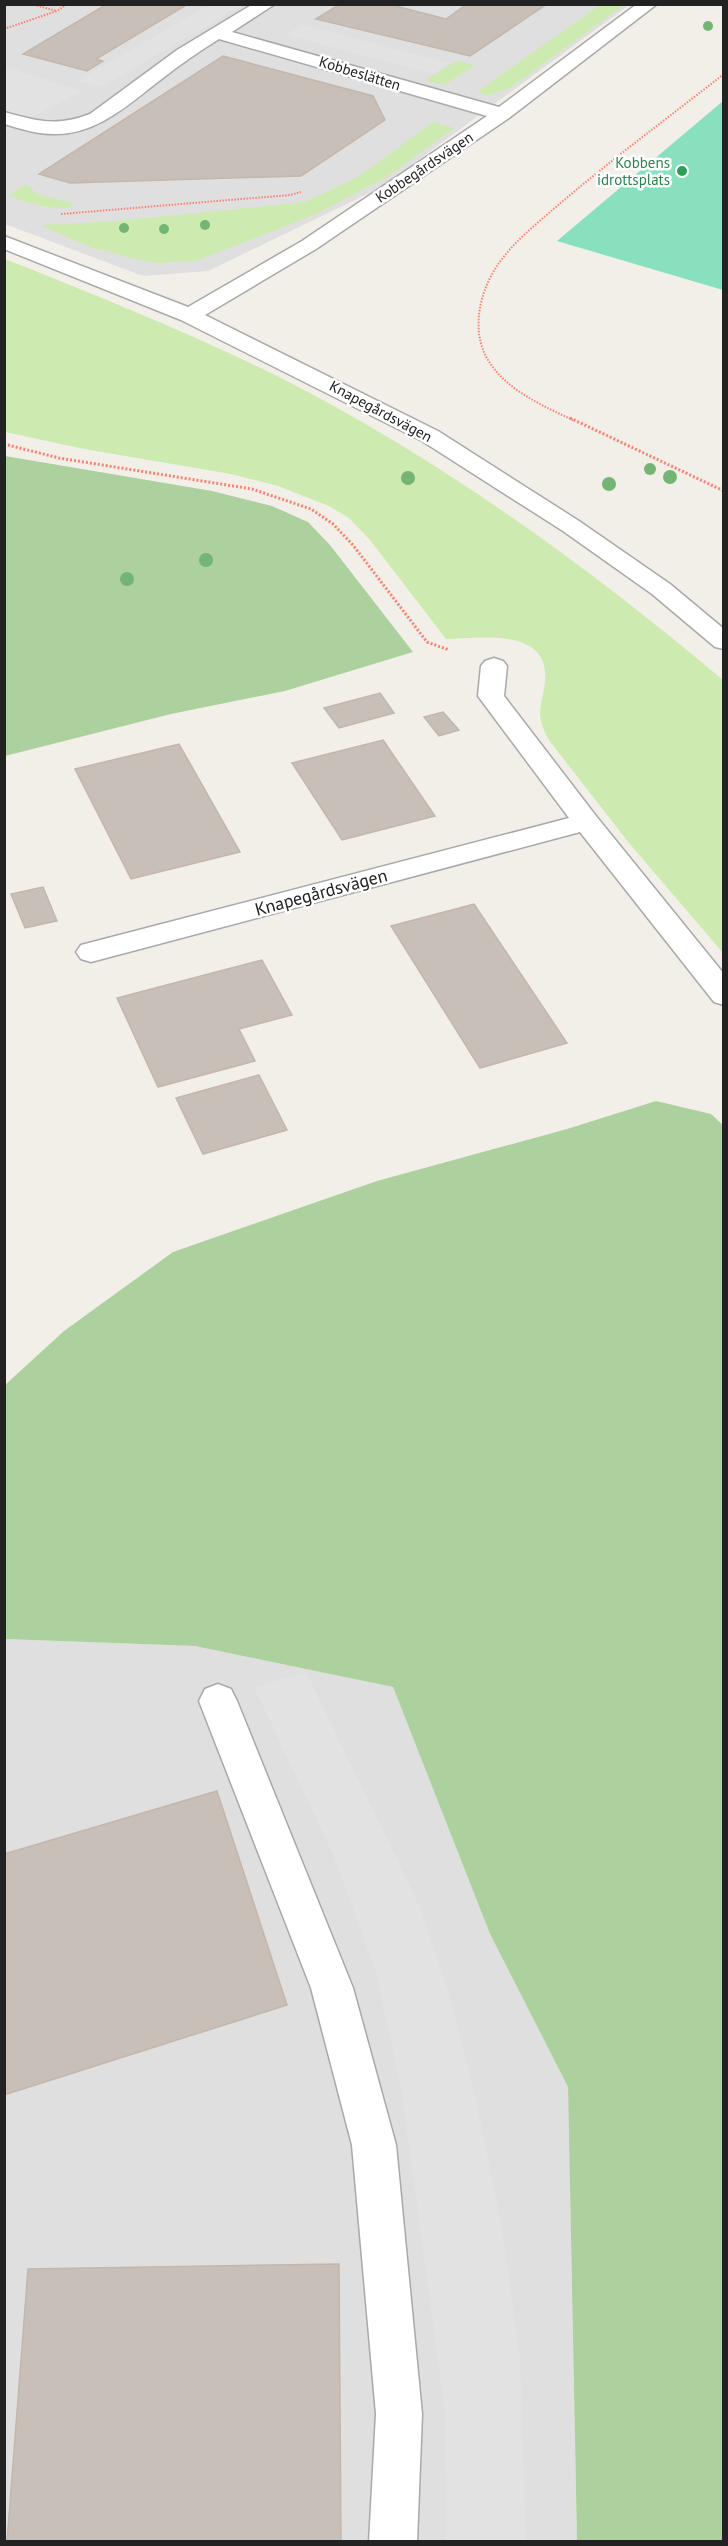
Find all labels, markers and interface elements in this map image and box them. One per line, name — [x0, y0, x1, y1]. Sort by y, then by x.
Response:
street label: Kobbeslätten — [317, 52, 403, 94]
street label: Kobbegårdsvägen — [372, 127, 476, 207]
place label: Kobbens idrottsplats — [597, 153, 670, 189]
marker: Kobbens idrottsplats — [675, 164, 689, 178]
street label: Knapegårdsvägen — [326, 376, 436, 446]
street label: Knapegårdsvägen — [252, 863, 390, 921]

